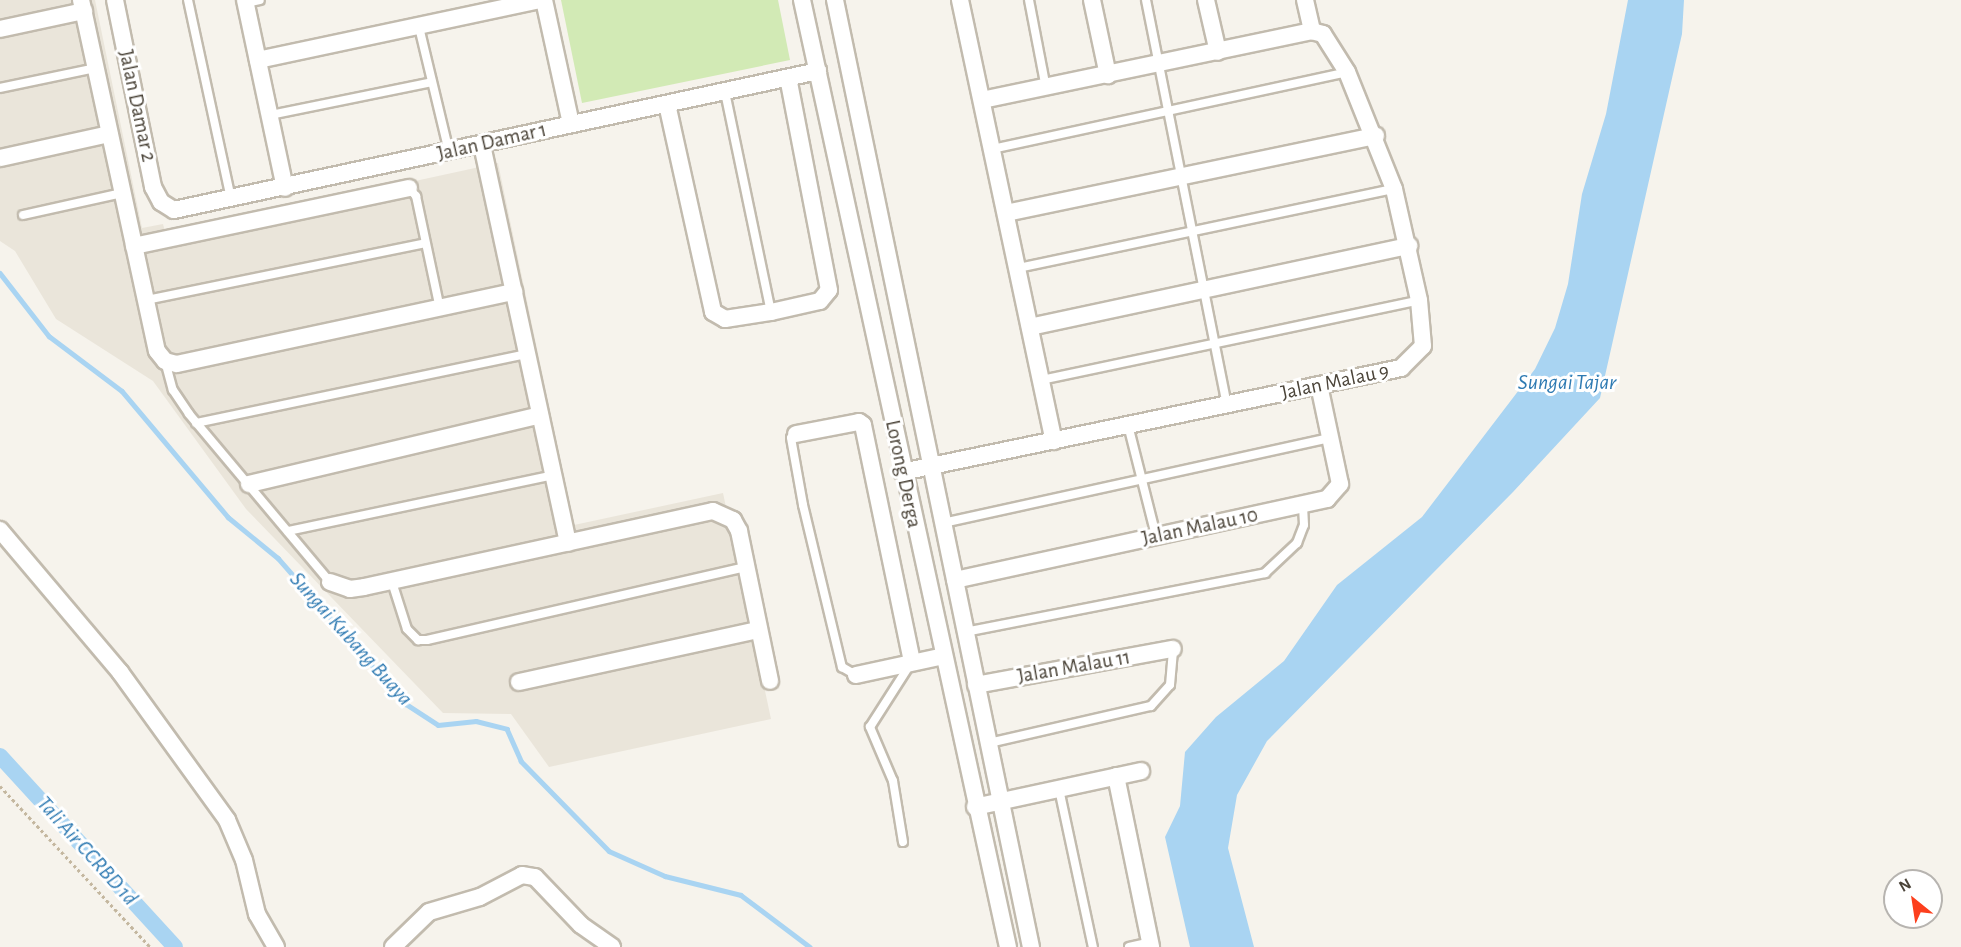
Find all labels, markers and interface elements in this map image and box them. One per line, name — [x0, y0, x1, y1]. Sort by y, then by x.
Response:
street label: Jalan Damar 2 — [113, 48, 161, 164]
street label: Jalan Damar 1 — [435, 117, 549, 167]
street label: Jalan Malau 9 — [1279, 358, 1391, 406]
water label: Sungai Tajar — [1518, 370, 1616, 396]
street label: Lorong Derga — [879, 418, 927, 530]
street label: Jalan Malau 10 — [1140, 502, 1260, 552]
water label: Sungai Kubang Buaya — [284, 567, 418, 711]
street label: Jalan Malau 11 — [1016, 645, 1132, 689]
water label: Tali Air CCRBD 1d — [31, 791, 143, 911]
north arrow — [1883, 869, 1943, 929]
text: N — [1896, 875, 1914, 895]

